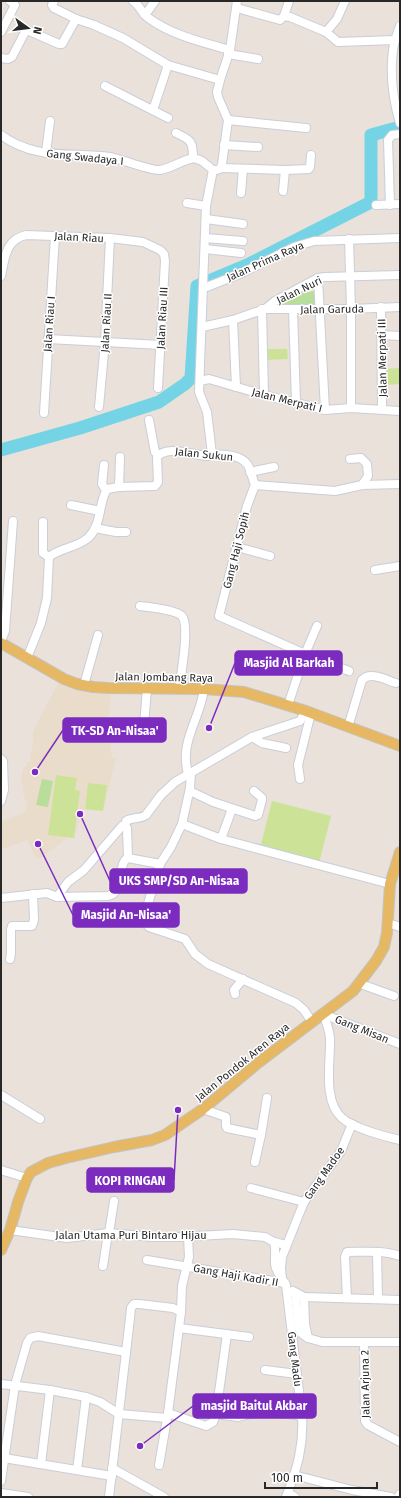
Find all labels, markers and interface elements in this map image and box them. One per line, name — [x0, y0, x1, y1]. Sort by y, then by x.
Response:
north arrow — [8, 8, 48, 48]
text: N — [30, 25, 44, 35]
street label: Gang Swadaya I — [46, 147, 124, 168]
street label: Jalan Riau — [54, 230, 104, 245]
street label: Jalan Prima Raya — [225, 239, 306, 284]
street label: Jalan Nuri — [274, 274, 324, 307]
street label: Jalan Riau III — [154, 286, 171, 350]
street label: Jalan Riau II — [98, 293, 115, 353]
street label: Jalan Riau I — [41, 296, 58, 352]
street label: Jalan Garuda — [300, 302, 364, 317]
street label: Jalan Merpati III — [375, 319, 390, 397]
street label: Jalan Merpati I — [250, 385, 323, 416]
street label: Jalan Sukun — [174, 445, 234, 464]
street label: Gang Haji Sopih — [221, 510, 252, 590]
callout: Masjid Al Barkah — [235, 651, 342, 675]
text: Masjid Al Barkah — [244, 656, 334, 670]
street label: Jalan Jombang Raya — [115, 670, 213, 685]
callout: TK-SD An-Nisaa' — [63, 718, 166, 742]
text: TK-SD An-Nisaa' — [71, 724, 159, 738]
callout: UKS SMP/SD An-Nisaa — [110, 869, 247, 893]
text: UKS SMP/SD An-Nisaa — [119, 874, 240, 888]
callout: Masjid An-Nisaa' — [73, 903, 179, 927]
text: Masjid An-Nisaa' — [81, 908, 171, 922]
street label: Gang Misan — [333, 1013, 391, 1046]
street label: Jalan Pondok Aren Raya — [193, 1020, 292, 1104]
street label: Gang Madoe — [301, 1144, 347, 1202]
callout: KOPI RINGAN — [87, 1168, 174, 1192]
text: KOPI RINGAN — [95, 1174, 165, 1188]
street label: Jalan Utama Puri Bintaro Hijau — [55, 1229, 207, 1242]
street label: Gang Haji Kadir II — [192, 1262, 279, 1289]
street label: Gang Madu — [285, 1331, 304, 1387]
street label: Jalan Arjuna 2 — [358, 1350, 373, 1418]
callout: masjid Baitul Akbar — [193, 1394, 316, 1418]
text: masjid Baitul Akbar — [201, 1399, 307, 1413]
scale bar — [265, 1464, 377, 1490]
text: 100 m — [271, 1471, 303, 1485]

